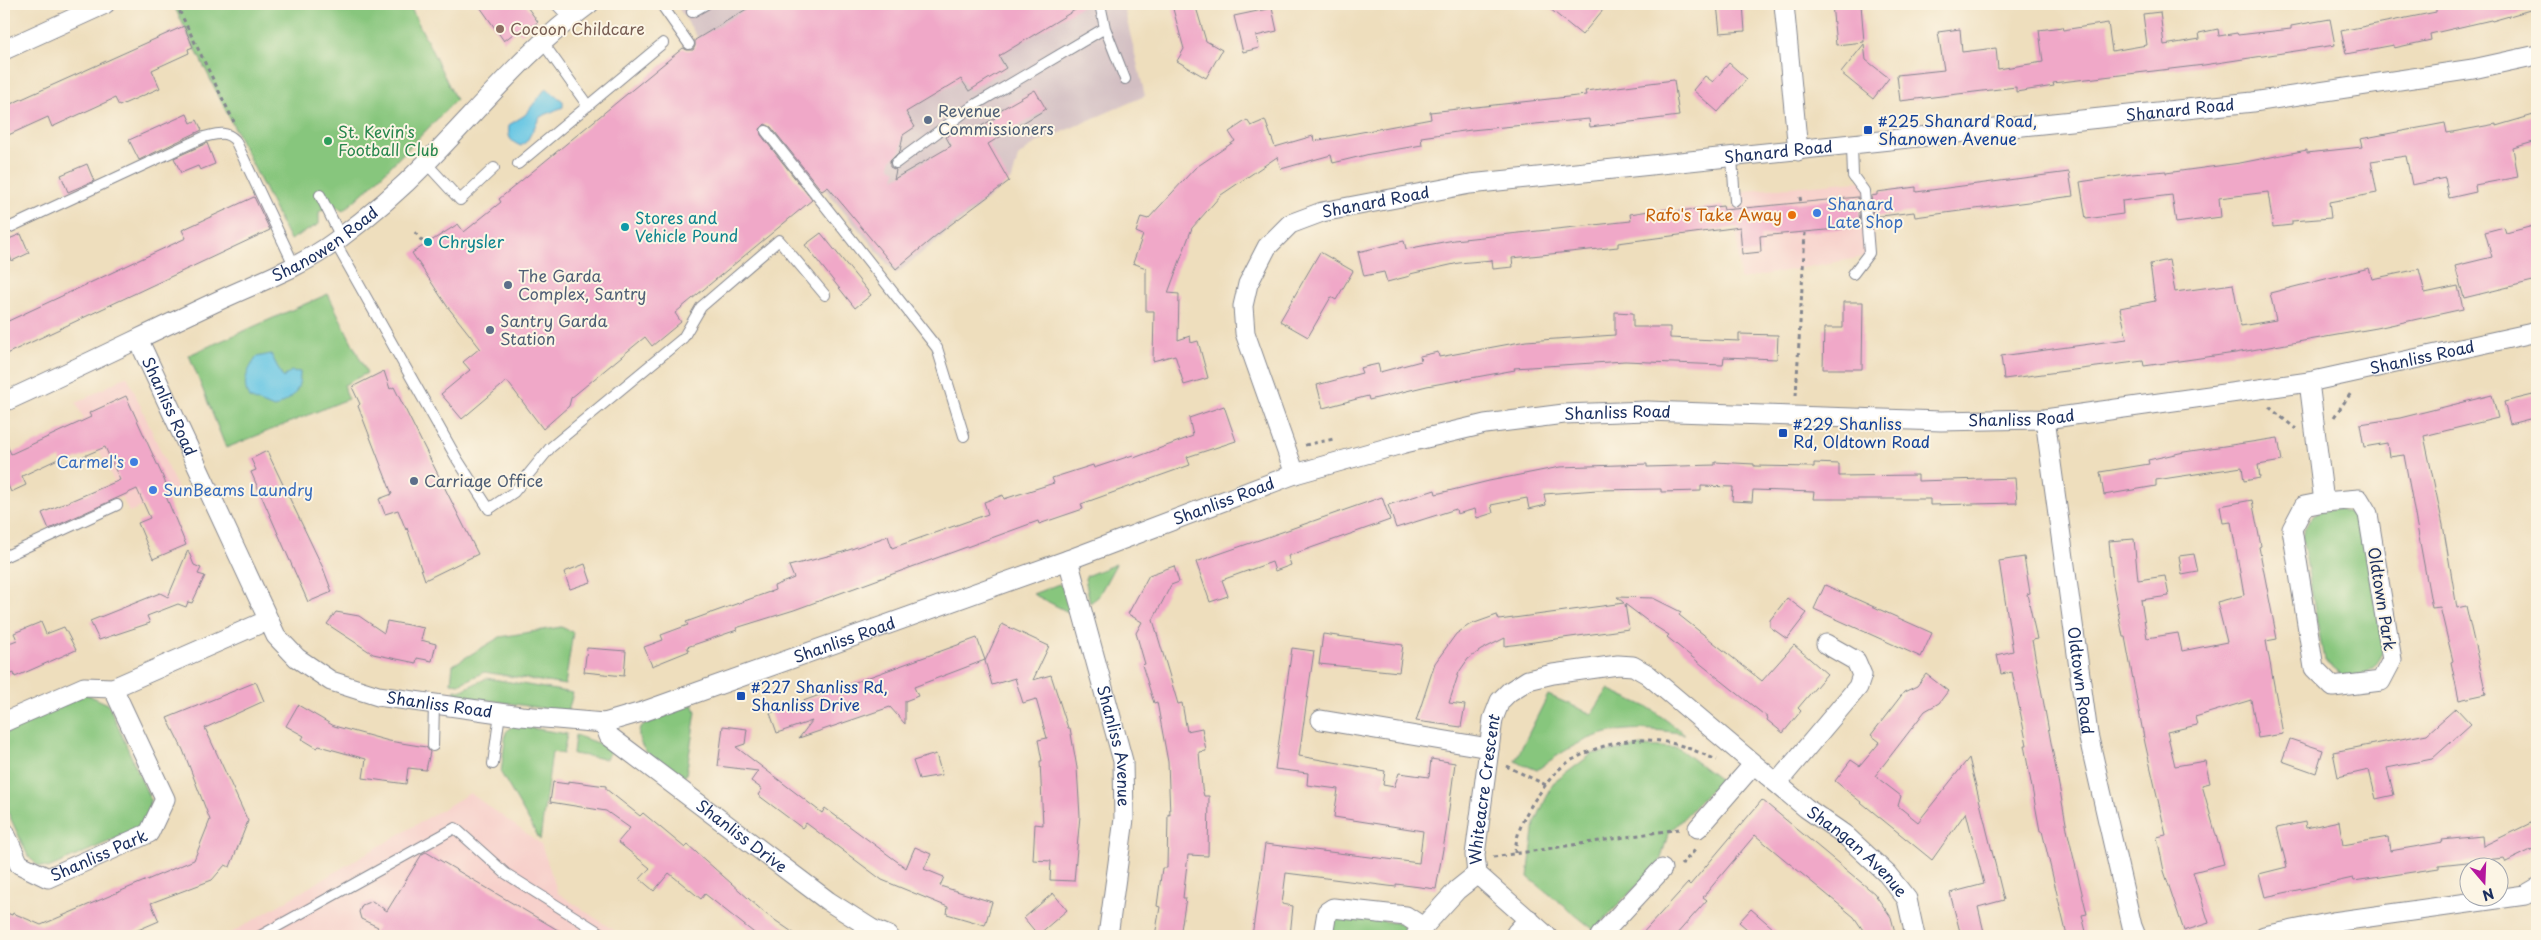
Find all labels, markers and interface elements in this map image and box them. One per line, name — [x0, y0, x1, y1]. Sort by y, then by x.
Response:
place label: Cocoon Childcare — [510, 16, 645, 40]
marker: Cocoon Childcare — [494, 23, 506, 35]
street label: Shanard Road — [2124, 91, 2235, 126]
place label: Revenue Commissioners — [938, 98, 1054, 140]
place label: #225 Shanard Road, Shanowen Avenue — [1878, 108, 2037, 150]
marker: Revenue Commissioners — [922, 114, 934, 126]
place label: St. Kevin's Football Club — [338, 119, 439, 161]
marker: #225 Shanard Road, Shanowen Avenue — [1862, 124, 1874, 136]
street label: Shanard Road — [1722, 133, 1834, 168]
marker: St. Kevin's Football Club — [322, 135, 334, 147]
street label: Shanard Road — [1319, 179, 1431, 223]
place label: Shanard Late Shop — [1827, 191, 1903, 233]
street label: Shanowen Road — [267, 200, 383, 287]
place label: Rafo's Take Away — [1645, 202, 1782, 226]
place label: Stores and Vehicle Pound — [635, 205, 738, 247]
marker: Shanard Late Shop — [1811, 207, 1823, 219]
marker: Rafo's Take Away — [1786, 209, 1798, 221]
marker: Stores and Vehicle Pound — [619, 221, 631, 233]
place label: Chrysler — [438, 229, 505, 253]
marker: Chrysler — [422, 236, 434, 248]
place label: The Garda Complex, Santry — [518, 263, 646, 305]
marker: The Garda Complex, Santry — [502, 279, 514, 291]
place label: Santry Garda Station — [500, 308, 608, 350]
marker: Santry Garda Station — [484, 324, 496, 336]
street label: Shanliss Road — [2367, 333, 2477, 379]
street label: Shanliss Road — [137, 352, 204, 459]
street label: Shanliss Road — [1564, 398, 1671, 425]
street label: Shanliss Road — [1968, 402, 2076, 431]
place label: #229 Shanliss Rd, Oldtown Road — [1793, 411, 1930, 453]
marker: #229 Shanliss Rd, Oldtown Road — [1777, 427, 1789, 439]
place label: Carmel's — [56, 449, 124, 473]
marker: Carmel's — [128, 456, 140, 468]
place label: Carriage Office — [424, 468, 543, 492]
street label: Shanliss Road — [1169, 470, 1277, 530]
marker: Carriage Office — [408, 475, 420, 487]
place label: SunBeams Laundry — [163, 477, 313, 501]
marker: SunBeams Laundry — [147, 484, 159, 496]
street label: Oldtown Park — [2363, 545, 2403, 653]
street label: Shanliss Road — [790, 610, 898, 668]
street label: Oldtown Road — [2062, 625, 2101, 736]
place label: #227 Shanliss Rd, Shanliss Drive — [751, 674, 888, 716]
street label: Shanliss Avenue — [1092, 682, 1137, 807]
street label: Shanliss Road — [385, 684, 494, 723]
marker: #227 Shanliss Rd, Shanliss Drive — [735, 690, 747, 702]
street label: Whiteacre Crescent — [1461, 709, 1505, 866]
street label: Shanliss Drive — [691, 793, 793, 878]
street label: Shangan Avenue — [1802, 799, 1914, 902]
street label: Shanliss Park — [46, 822, 151, 887]
north arrow — [2458, 858, 2508, 908]
text: N — [2480, 883, 2497, 906]

